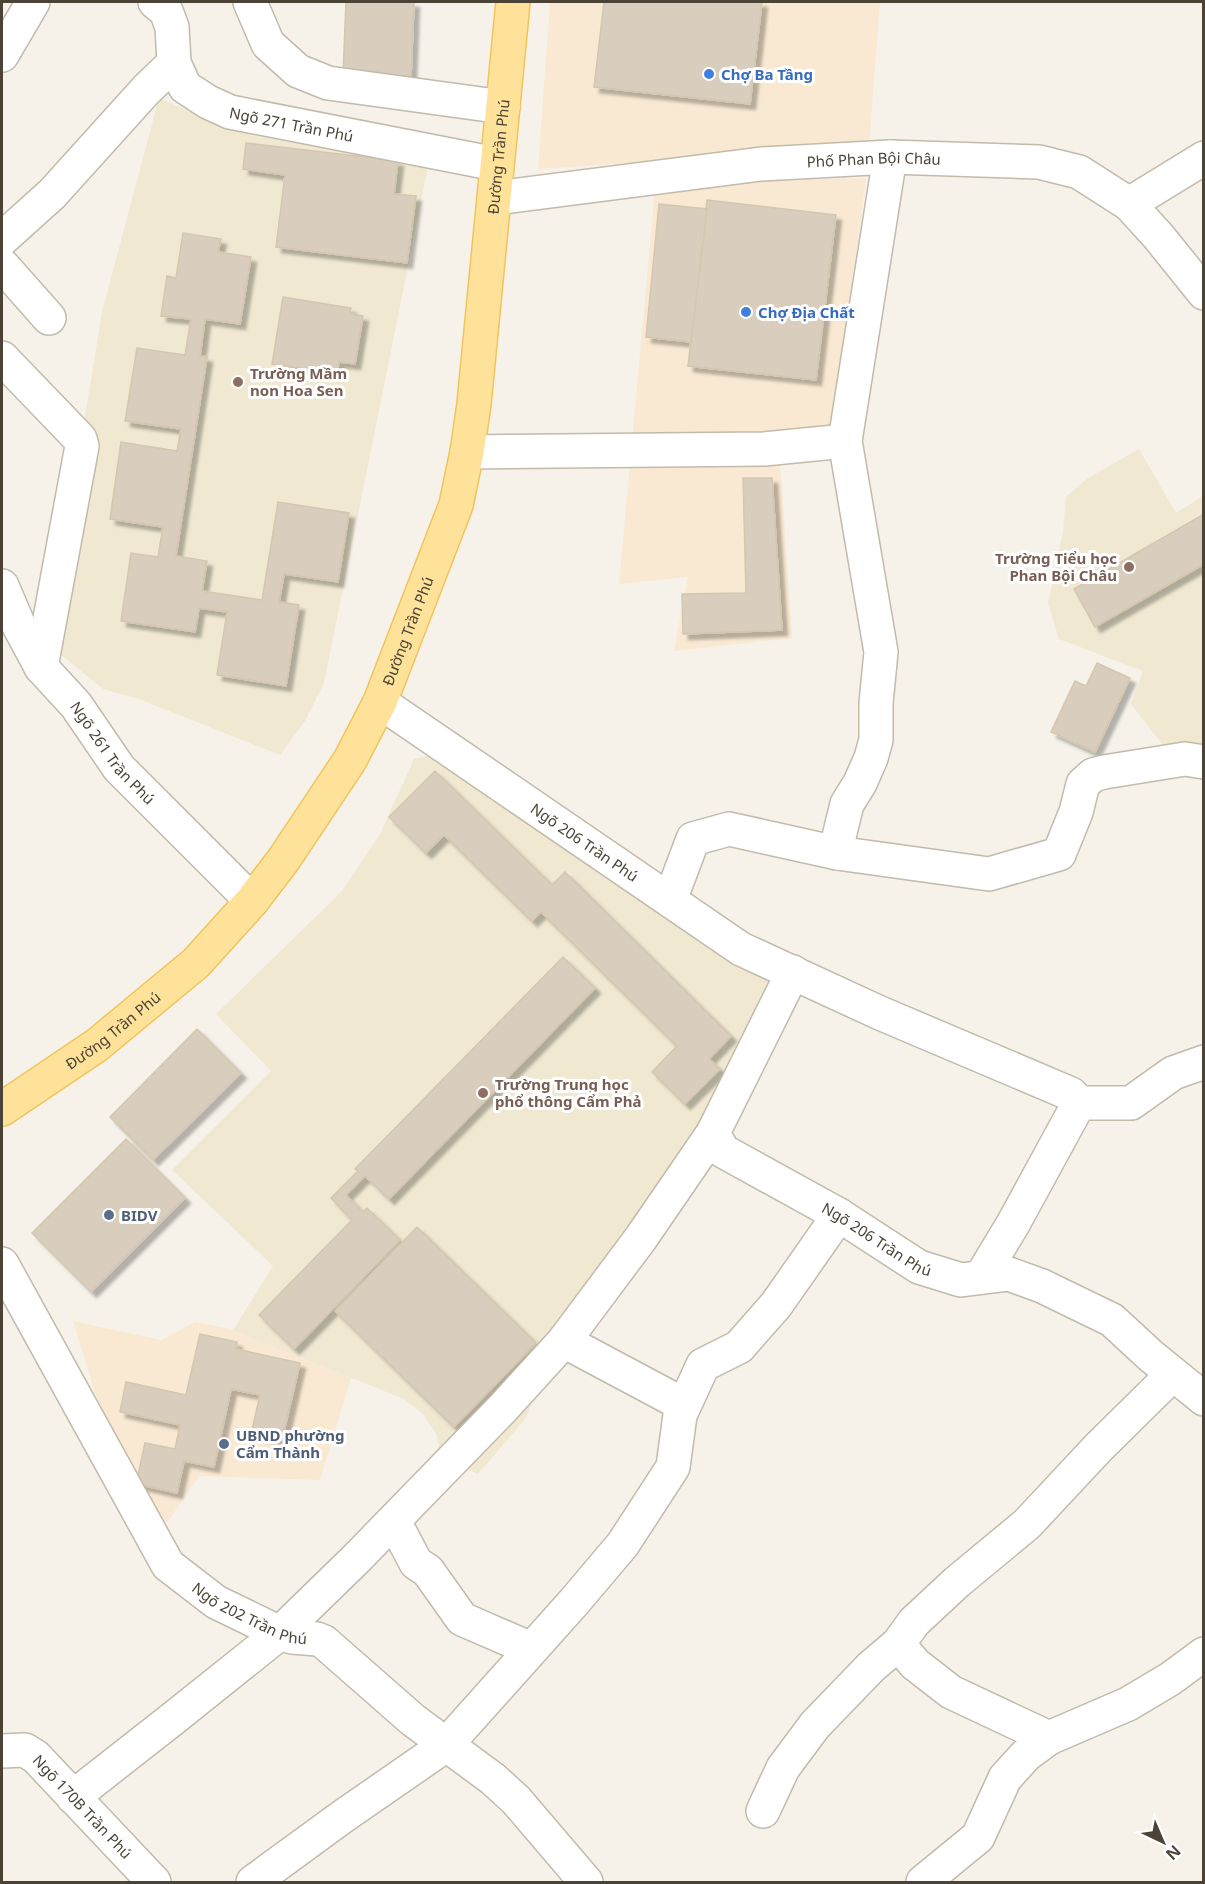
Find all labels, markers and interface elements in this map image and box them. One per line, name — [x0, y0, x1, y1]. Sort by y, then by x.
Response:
place label: Chợ Ba Tầng — [721, 64, 813, 84]
marker: Chợ Ba Tầng — [702, 67, 716, 81]
street label: Đường Trần Phú — [482, 98, 514, 215]
street label: Ngõ 271 Trần Phú — [228, 102, 355, 146]
street label: Phố Phan Bội Châu — [806, 147, 941, 172]
place label: Chợ Địa Chất — [758, 302, 855, 322]
marker: Chợ Địa Chất — [739, 305, 753, 319]
place label: Trường Mầm non Hoa Sen — [250, 363, 347, 400]
marker: Trường Mầm non Hoa Sen — [231, 375, 245, 389]
place label: Trường Tiểu học Phan Bội Châu — [995, 548, 1117, 585]
marker: Trường Tiểu học Phan Bội Châu — [1122, 560, 1136, 574]
street label: Đường Trần Phú — [377, 573, 438, 688]
street label: Ngõ 261 Trần Phú — [66, 697, 159, 808]
street label: Ngõ 206 Trần Phú — [527, 798, 642, 886]
street label: Đường Trần Phú — [61, 987, 164, 1074]
place label: Trường Trung học phổ thông Cẩm Phả — [495, 1074, 641, 1111]
marker: Trường Trung học phổ thông Cẩm Phả — [476, 1086, 490, 1100]
street label: Ngõ 206 Trần Phú — [819, 1198, 934, 1280]
place label: BIDV — [121, 1205, 158, 1225]
marker: BIDV — [102, 1208, 116, 1222]
place label: UBND phường Cẩm Thành — [236, 1425, 344, 1462]
marker: UBND phường Cẩm Thành — [217, 1437, 231, 1451]
street label: Ngõ 202 Trần Phú — [188, 1577, 308, 1648]
street label: Ngõ 170B Trần Phú — [29, 1750, 137, 1863]
north arrow — [1133, 1812, 1193, 1872]
text: N — [1161, 1840, 1186, 1865]

